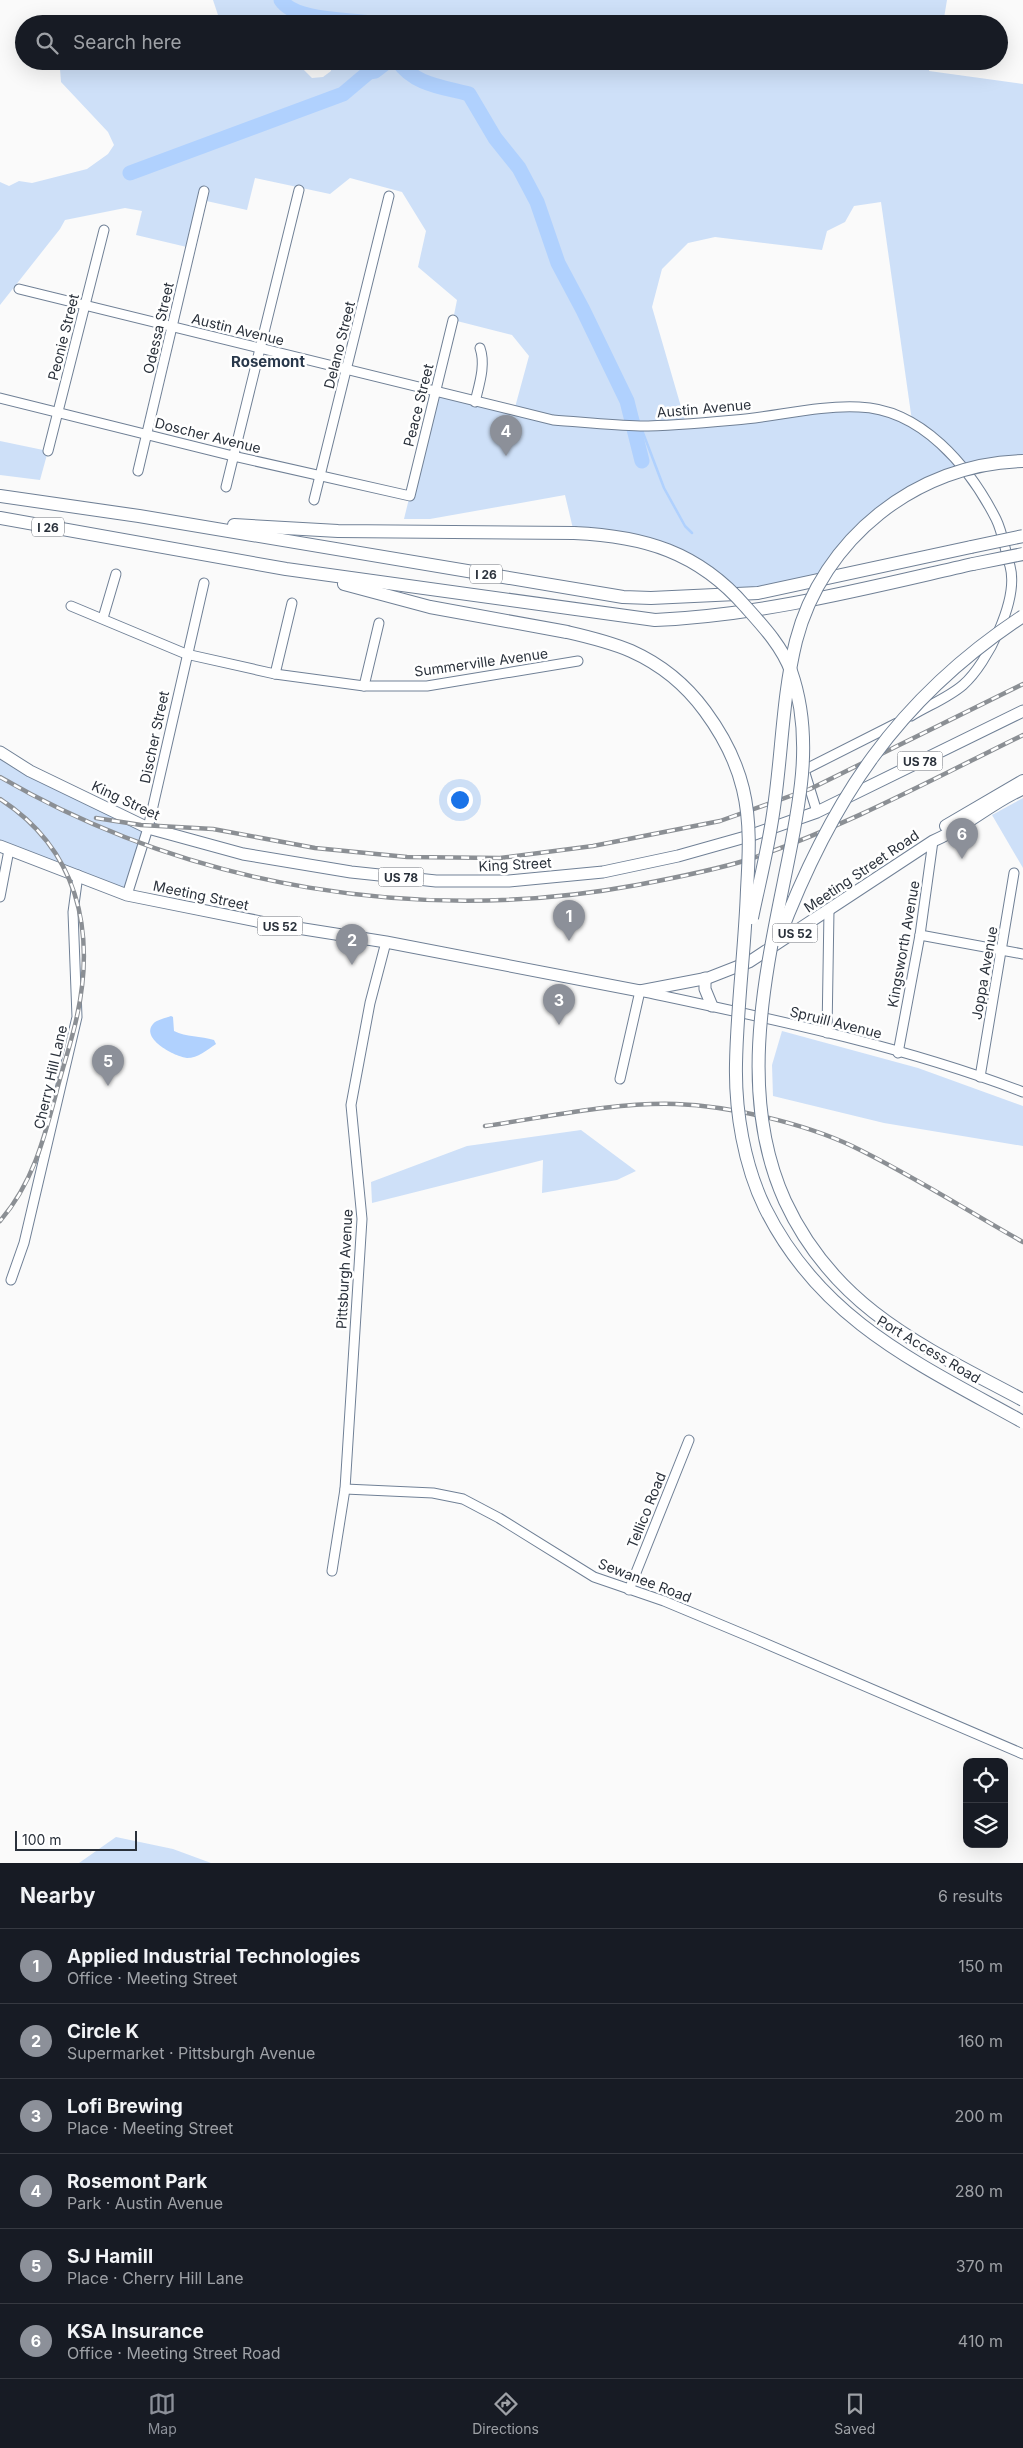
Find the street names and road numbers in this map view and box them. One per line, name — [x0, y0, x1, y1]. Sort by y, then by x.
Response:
street label: Odessa Street — [139, 280, 177, 375]
street label: Peonie Street — [44, 292, 82, 382]
street label: Delano Street — [320, 299, 358, 391]
street label: Austin Avenue — [190, 309, 286, 349]
street label: Peace Street — [400, 361, 437, 448]
street label: Austin Avenue — [656, 395, 752, 421]
street label: Doscher Avenue — [153, 414, 263, 456]
road number: I 26 — [32, 518, 64, 536]
road number: I 26 — [470, 564, 502, 584]
street label: Summerville Avenue — [413, 644, 549, 680]
street label: Discher Street — [136, 689, 172, 785]
road number: US 78 — [898, 751, 942, 770]
street label: King Street — [89, 777, 163, 823]
street label: Meeting Street Road — [800, 826, 922, 916]
street label: King Street — [478, 854, 552, 874]
road number: US 78 — [378, 868, 424, 886]
street label: Meeting Street — [152, 877, 251, 914]
street label: Kingsworth Avenue — [883, 879, 923, 1009]
road number: US 52 — [258, 916, 302, 936]
road number: US 52 — [772, 924, 818, 942]
street label: Joppa Avenue — [967, 925, 1001, 1021]
street label: Spruill Avenue — [788, 1002, 884, 1042]
street label: Cherry Hill Lane — [30, 1023, 70, 1131]
street label: Pittsburgh Avenue — [332, 1208, 356, 1330]
street label: Port Access Road — [874, 1311, 984, 1387]
street label: Tellico Road — [623, 1470, 669, 1550]
street label: Sewanee Road — [596, 1554, 694, 1606]

